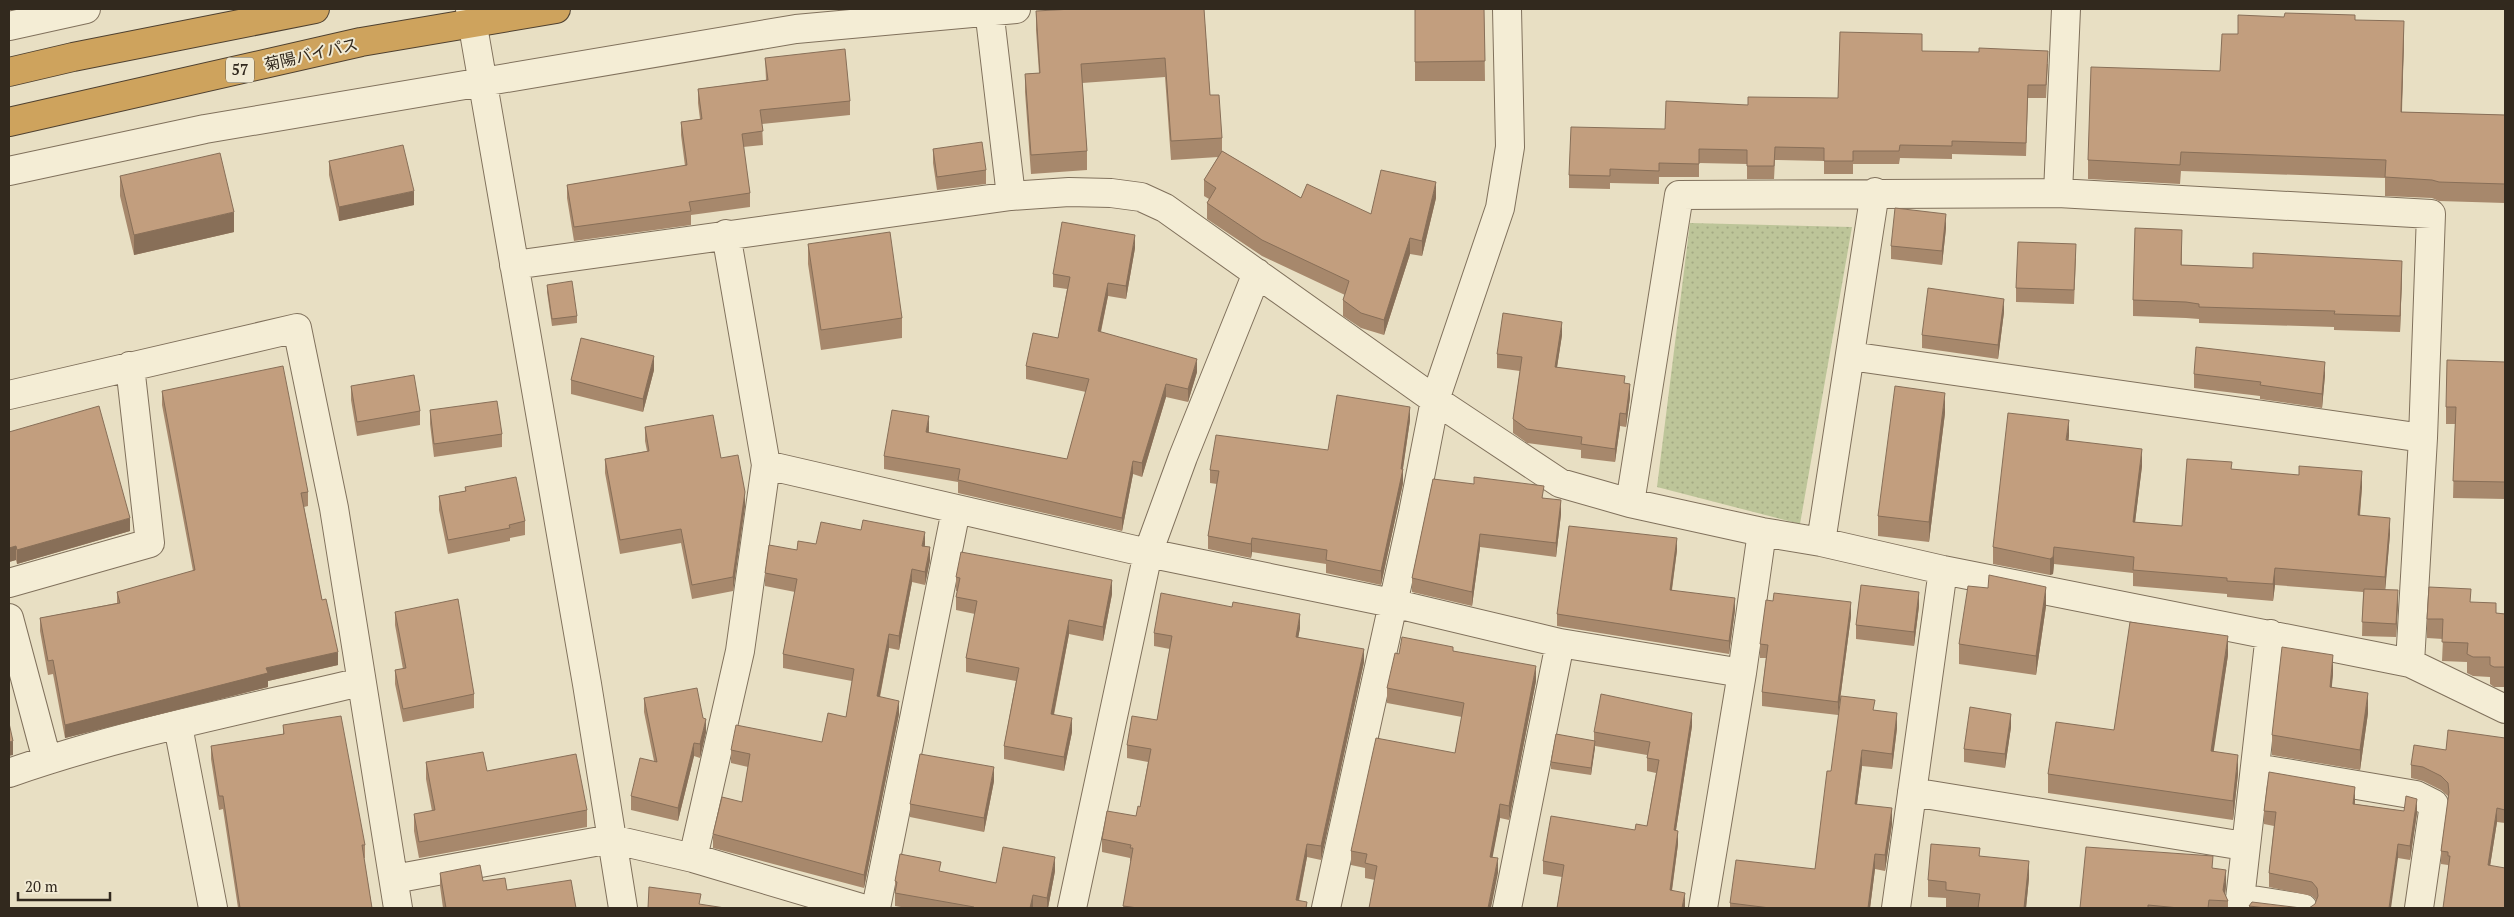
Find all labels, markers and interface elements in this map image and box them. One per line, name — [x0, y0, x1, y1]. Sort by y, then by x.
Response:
street label: 菊陽バイパス — [262, 33, 360, 75]
road number: 57 — [226, 58, 254, 82]
scale bar — [18, 870, 110, 902]
text: 20 m — [25, 876, 58, 896]

